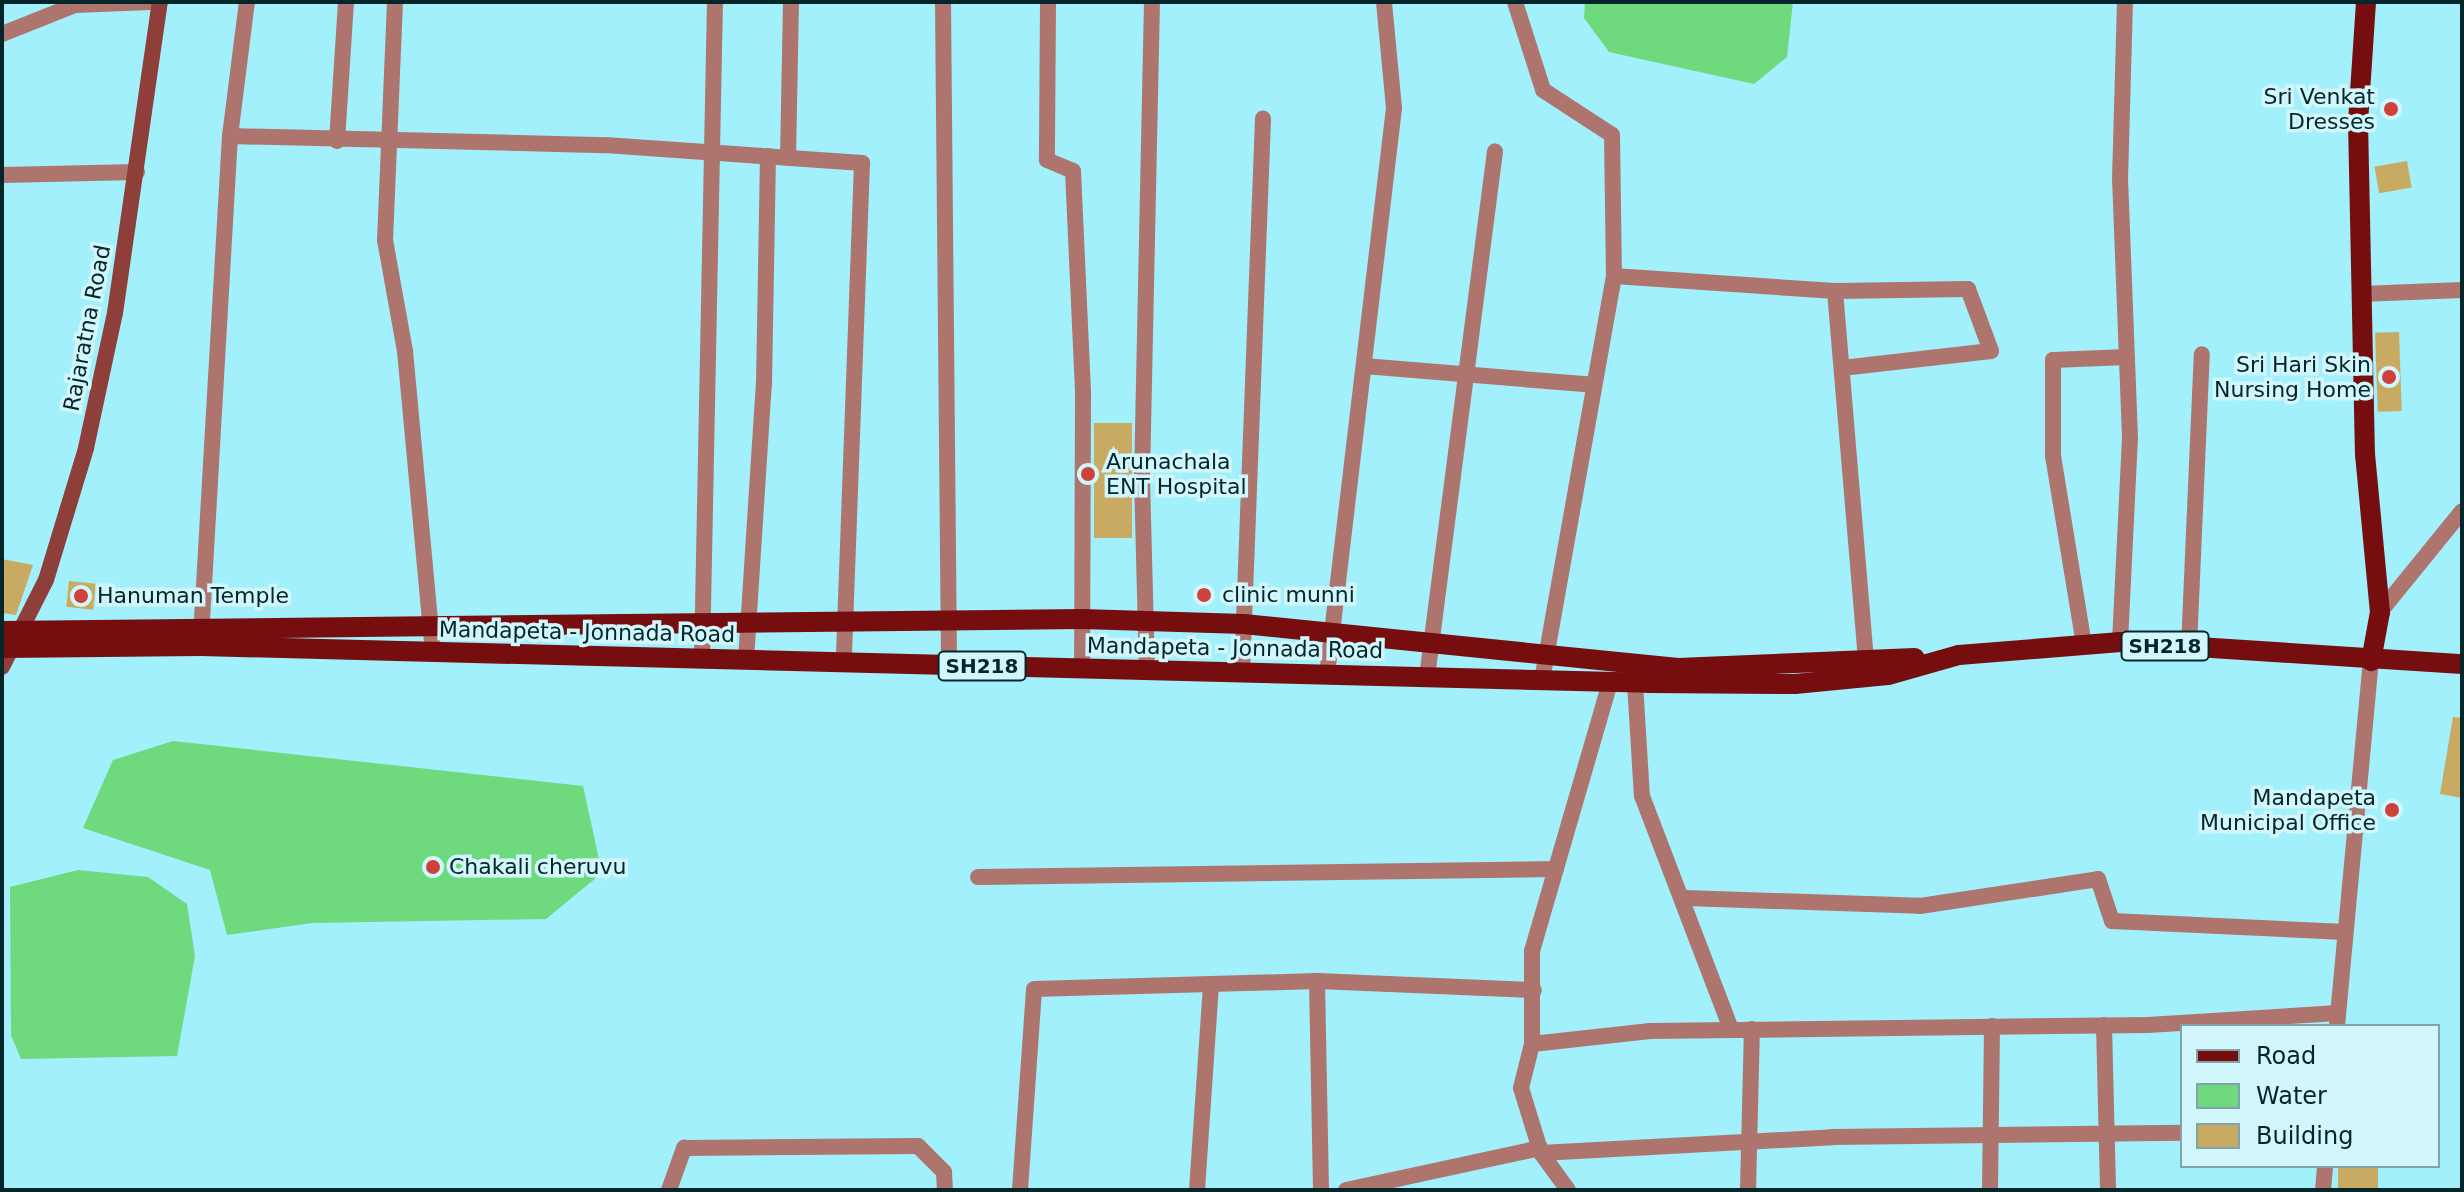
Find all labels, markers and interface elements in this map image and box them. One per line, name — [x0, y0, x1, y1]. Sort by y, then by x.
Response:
place label: Sri Venkat Dresses — [2264, 83, 2375, 134]
marker: Sri Venkat Dresses — [2382, 100, 2400, 118]
street label: Rajaratna Road — [58, 243, 116, 413]
place label: Sri Hari Skin Nursing Home — [2214, 351, 2371, 402]
marker: Sri Hari Skin Nursing Home — [2378, 366, 2400, 388]
place label: Arunachala ENT Hospital — [1106, 448, 1247, 500]
marker: Arunachala ENT Hospital — [1077, 463, 1099, 485]
place label: clinic munni — [1222, 582, 1355, 608]
place label: Hanuman Temple — [97, 583, 289, 609]
marker: clinic munni — [1193, 584, 1215, 606]
marker: Hanuman Temple — [72, 587, 90, 605]
street label: Mandapeta - Jonnada Road — [439, 616, 735, 648]
road number: SH218 — [2119, 630, 2211, 662]
street label: Mandapeta - Jonnada Road — [1087, 632, 1383, 664]
road number: SH218 — [936, 650, 1028, 682]
place label: Mandapeta Municipal Office — [2200, 784, 2376, 836]
marker: Mandapeta Municipal Office — [2383, 801, 2401, 819]
place label: Chakali cheruvu — [449, 854, 626, 880]
marker: Chakali cheruvu — [424, 858, 442, 876]
legend — [2180, 1024, 2440, 1168]
text: Road — [2256, 1042, 2316, 1070]
text: Water — [2256, 1082, 2327, 1110]
text: Building — [2256, 1122, 2353, 1150]

